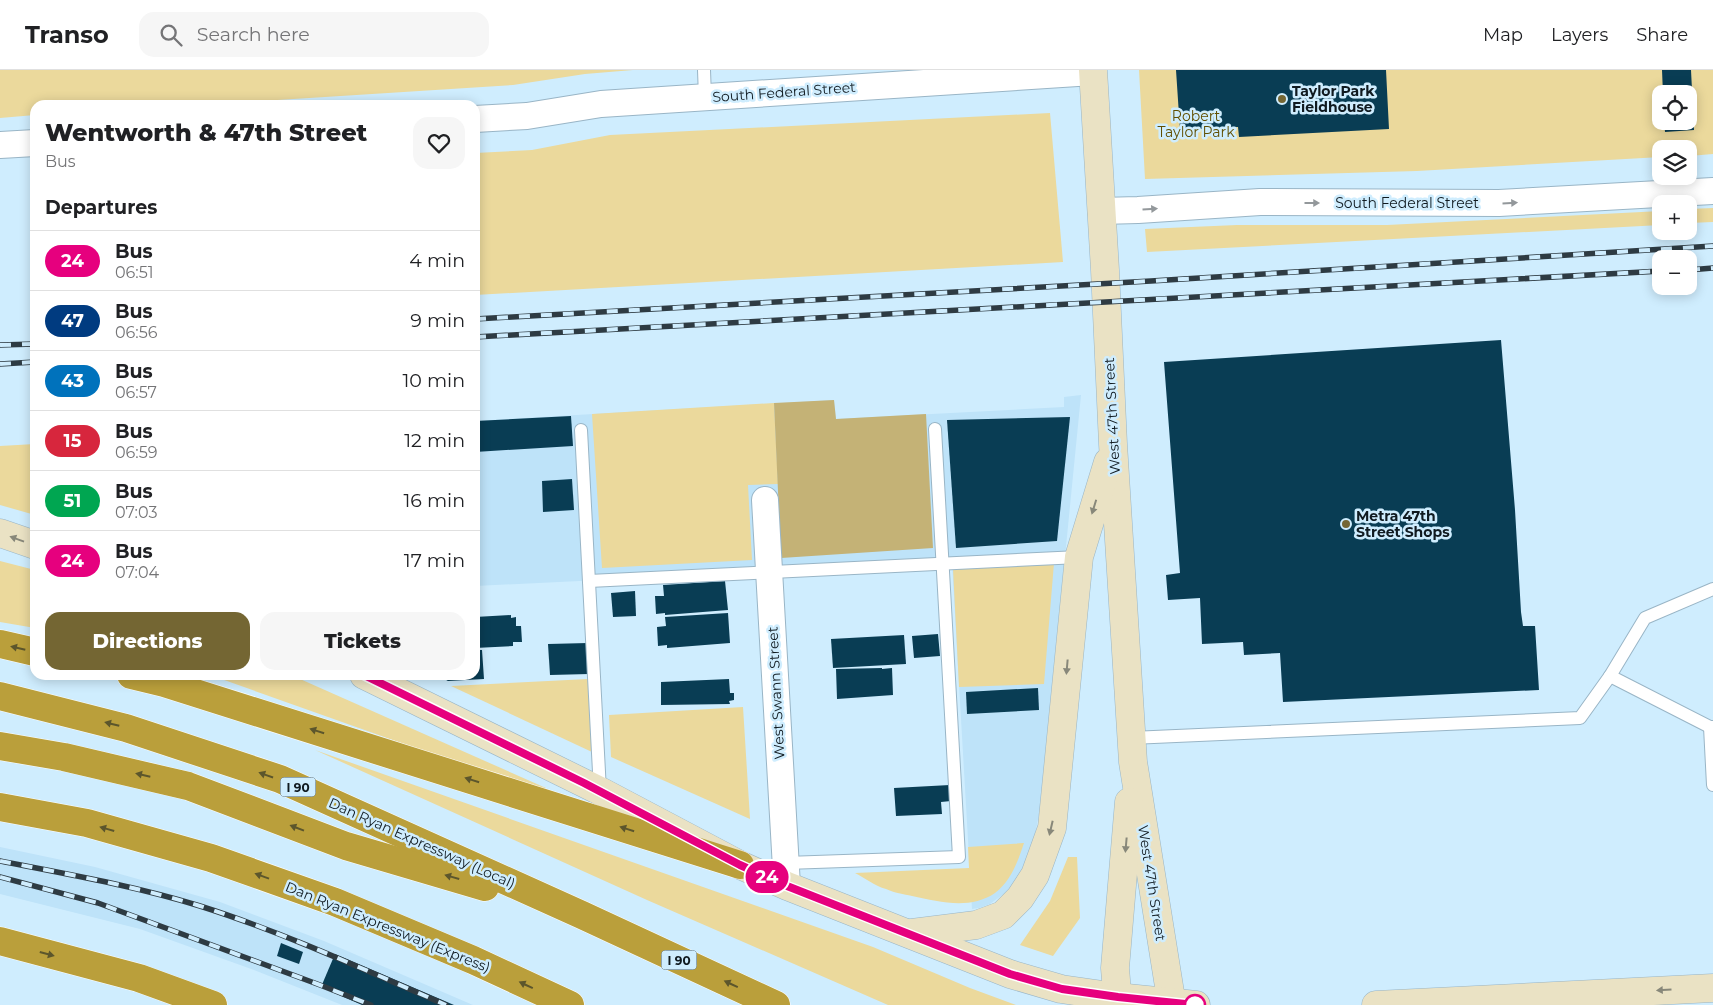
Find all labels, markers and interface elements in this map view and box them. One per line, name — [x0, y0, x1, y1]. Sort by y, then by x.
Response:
search box — [139, 12, 489, 57]
text: Transo — [25, 20, 109, 49]
icon: search — [157, 21, 185, 49]
text: Search here — [197, 23, 310, 46]
text: Map — [1483, 24, 1523, 46]
text: Layers — [1551, 24, 1608, 46]
text: Share — [1636, 24, 1688, 46]
street label: South Federal Street — [712, 78, 857, 106]
place label: Taylor Park Fieldhouse — [1292, 82, 1375, 116]
map controls — [1652, 85, 1697, 295]
button: locate — [1652, 85, 1697, 130]
marker: Taylor Park Fieldhouse — [1276, 93, 1288, 105]
park label: Robert Taylor Park — [1157, 107, 1235, 141]
button: heart — [413, 117, 465, 169]
text: Wentworth & 47th Street — [45, 118, 367, 147]
button: layers — [1652, 140, 1697, 185]
text: Bus — [45, 152, 76, 171]
street label: South Federal Street — [1335, 194, 1479, 212]
button: + — [1652, 195, 1697, 240]
text: Departures — [45, 196, 157, 219]
one-way arrow — [1502, 198, 1518, 206]
one-way arrow — [1304, 199, 1320, 207]
one-way arrow — [1142, 205, 1158, 213]
text: Bus — [115, 240, 153, 263]
text: 4 min — [409, 249, 465, 272]
text: 24 — [61, 250, 84, 272]
button: − — [1652, 250, 1697, 295]
text: 06:51 — [115, 263, 154, 282]
text: Bus — [115, 300, 153, 323]
text: 9 min — [410, 309, 465, 332]
text: 47 — [61, 310, 84, 332]
text: 06:56 — [115, 323, 158, 342]
street label: West 47th Street — [1100, 357, 1124, 475]
text: Bus — [115, 360, 153, 383]
text: 10 min — [402, 369, 465, 392]
text: 43 — [61, 370, 84, 392]
text: 06:57 — [115, 383, 157, 402]
text: Bus — [115, 420, 153, 443]
text: 12 min — [404, 429, 465, 452]
text: 15 — [64, 430, 81, 452]
text: 06:59 — [115, 443, 158, 462]
text: Bus — [115, 480, 153, 503]
text: 16 min — [403, 489, 465, 512]
text: 51 — [64, 490, 81, 512]
one-way arrow — [1089, 500, 1097, 515]
text: 07:03 — [115, 503, 157, 522]
place label: Metra 47th Street Shops — [1356, 507, 1450, 541]
marker: Metra 47th Street Shops — [1340, 518, 1352, 530]
one-way arrow — [10, 535, 25, 542]
text: Bus — [115, 540, 153, 563]
text: 17 min — [404, 549, 465, 572]
text: 24 — [61, 550, 84, 572]
text: 07:04 — [115, 563, 159, 582]
button: Directions — [45, 612, 250, 670]
button: Tickets — [260, 612, 465, 670]
street label: West Swann Street — [764, 626, 788, 760]
one-way arrow — [10, 644, 25, 652]
one-way arrow — [1063, 659, 1071, 675]
one-way arrow — [104, 720, 119, 728]
one-way arrow — [309, 727, 324, 735]
one-way arrow — [258, 770, 273, 778]
one-way arrow — [136, 771, 151, 779]
one-way arrow — [464, 776, 479, 784]
road number: I 90 — [280, 778, 316, 796]
street label: Dan Ryan Expressway (Local) — [326, 794, 518, 892]
one-way arrow — [1047, 821, 1055, 836]
one-way arrow — [290, 823, 304, 831]
one-way arrow — [99, 824, 114, 832]
street label: West 47th Street — [1134, 824, 1170, 943]
one-way arrow — [619, 825, 634, 833]
one-way arrow — [1121, 838, 1129, 854]
line badge: 24 — [744, 861, 790, 893]
text: 24 — [756, 866, 778, 888]
one-way arrow — [254, 872, 269, 880]
one-way arrow — [444, 873, 459, 881]
street label: Dan Ryan Expressway (Express) — [283, 878, 493, 976]
one-way arrow — [40, 950, 55, 958]
road number: I 90 — [662, 950, 696, 970]
one-way arrow — [519, 980, 533, 988]
one-way arrow — [724, 980, 738, 988]
one-way arrow — [1656, 987, 1672, 995]
unlabelled marker — [1184, 994, 1206, 1005]

